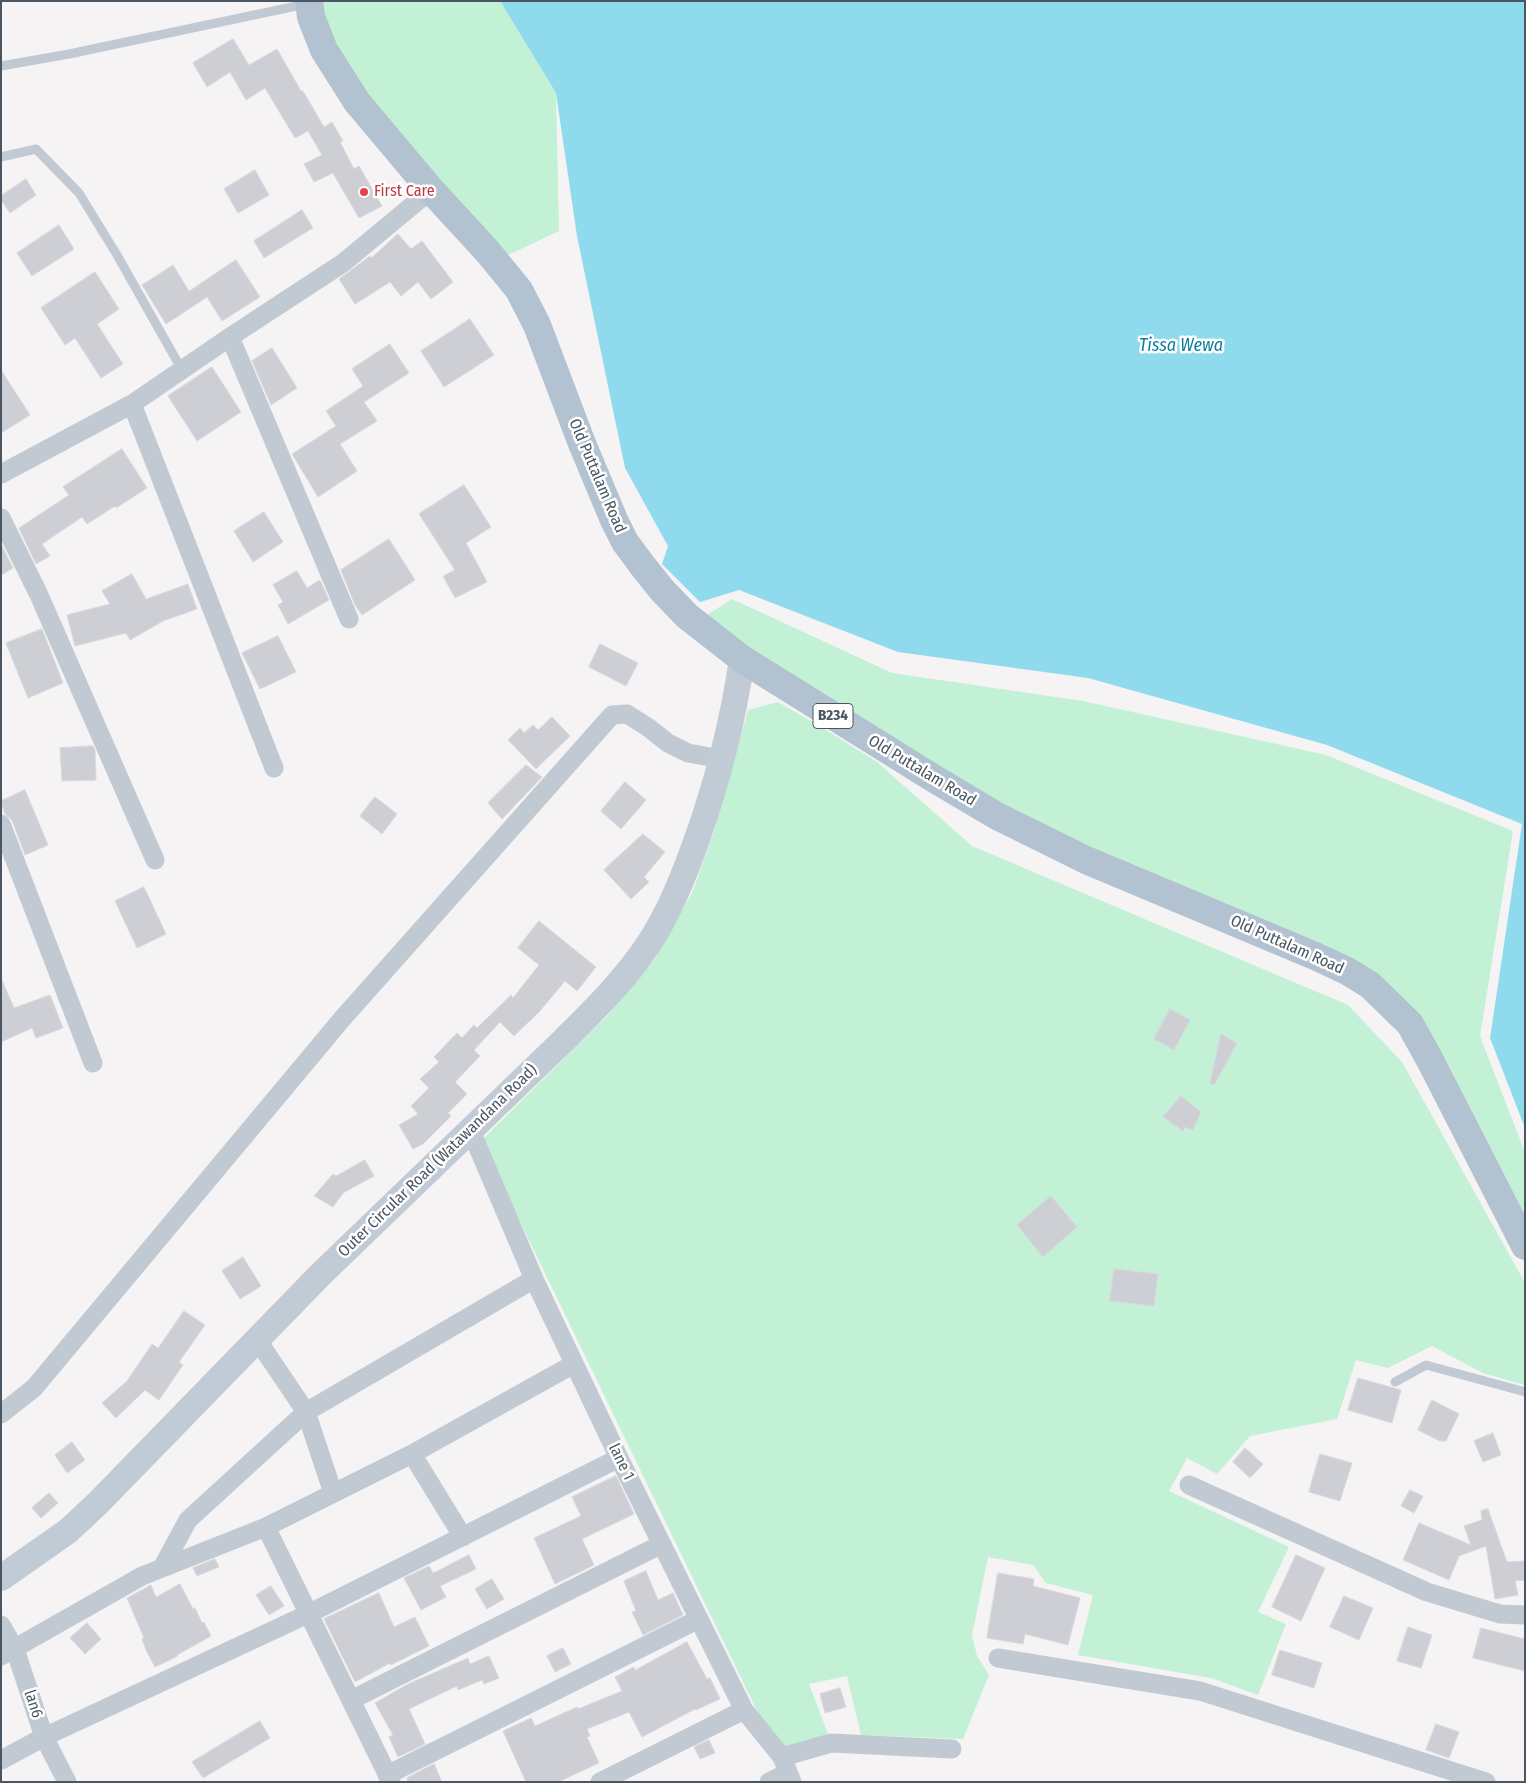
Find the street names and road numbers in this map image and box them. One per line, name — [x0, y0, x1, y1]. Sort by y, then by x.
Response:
street label: Old Puttalam Road — [564, 416, 630, 536]
road number: B234 — [813, 704, 853, 728]
street label: Old Puttalam Road — [865, 731, 979, 811]
street label: Old Puttalam Road — [1227, 911, 1347, 979]
street label: Outer Circular Road (Watawandana Road) — [335, 1061, 541, 1261]
street label: lane 1 — [604, 1441, 638, 1483]
street label: lan6 — [19, 1688, 47, 1720]

